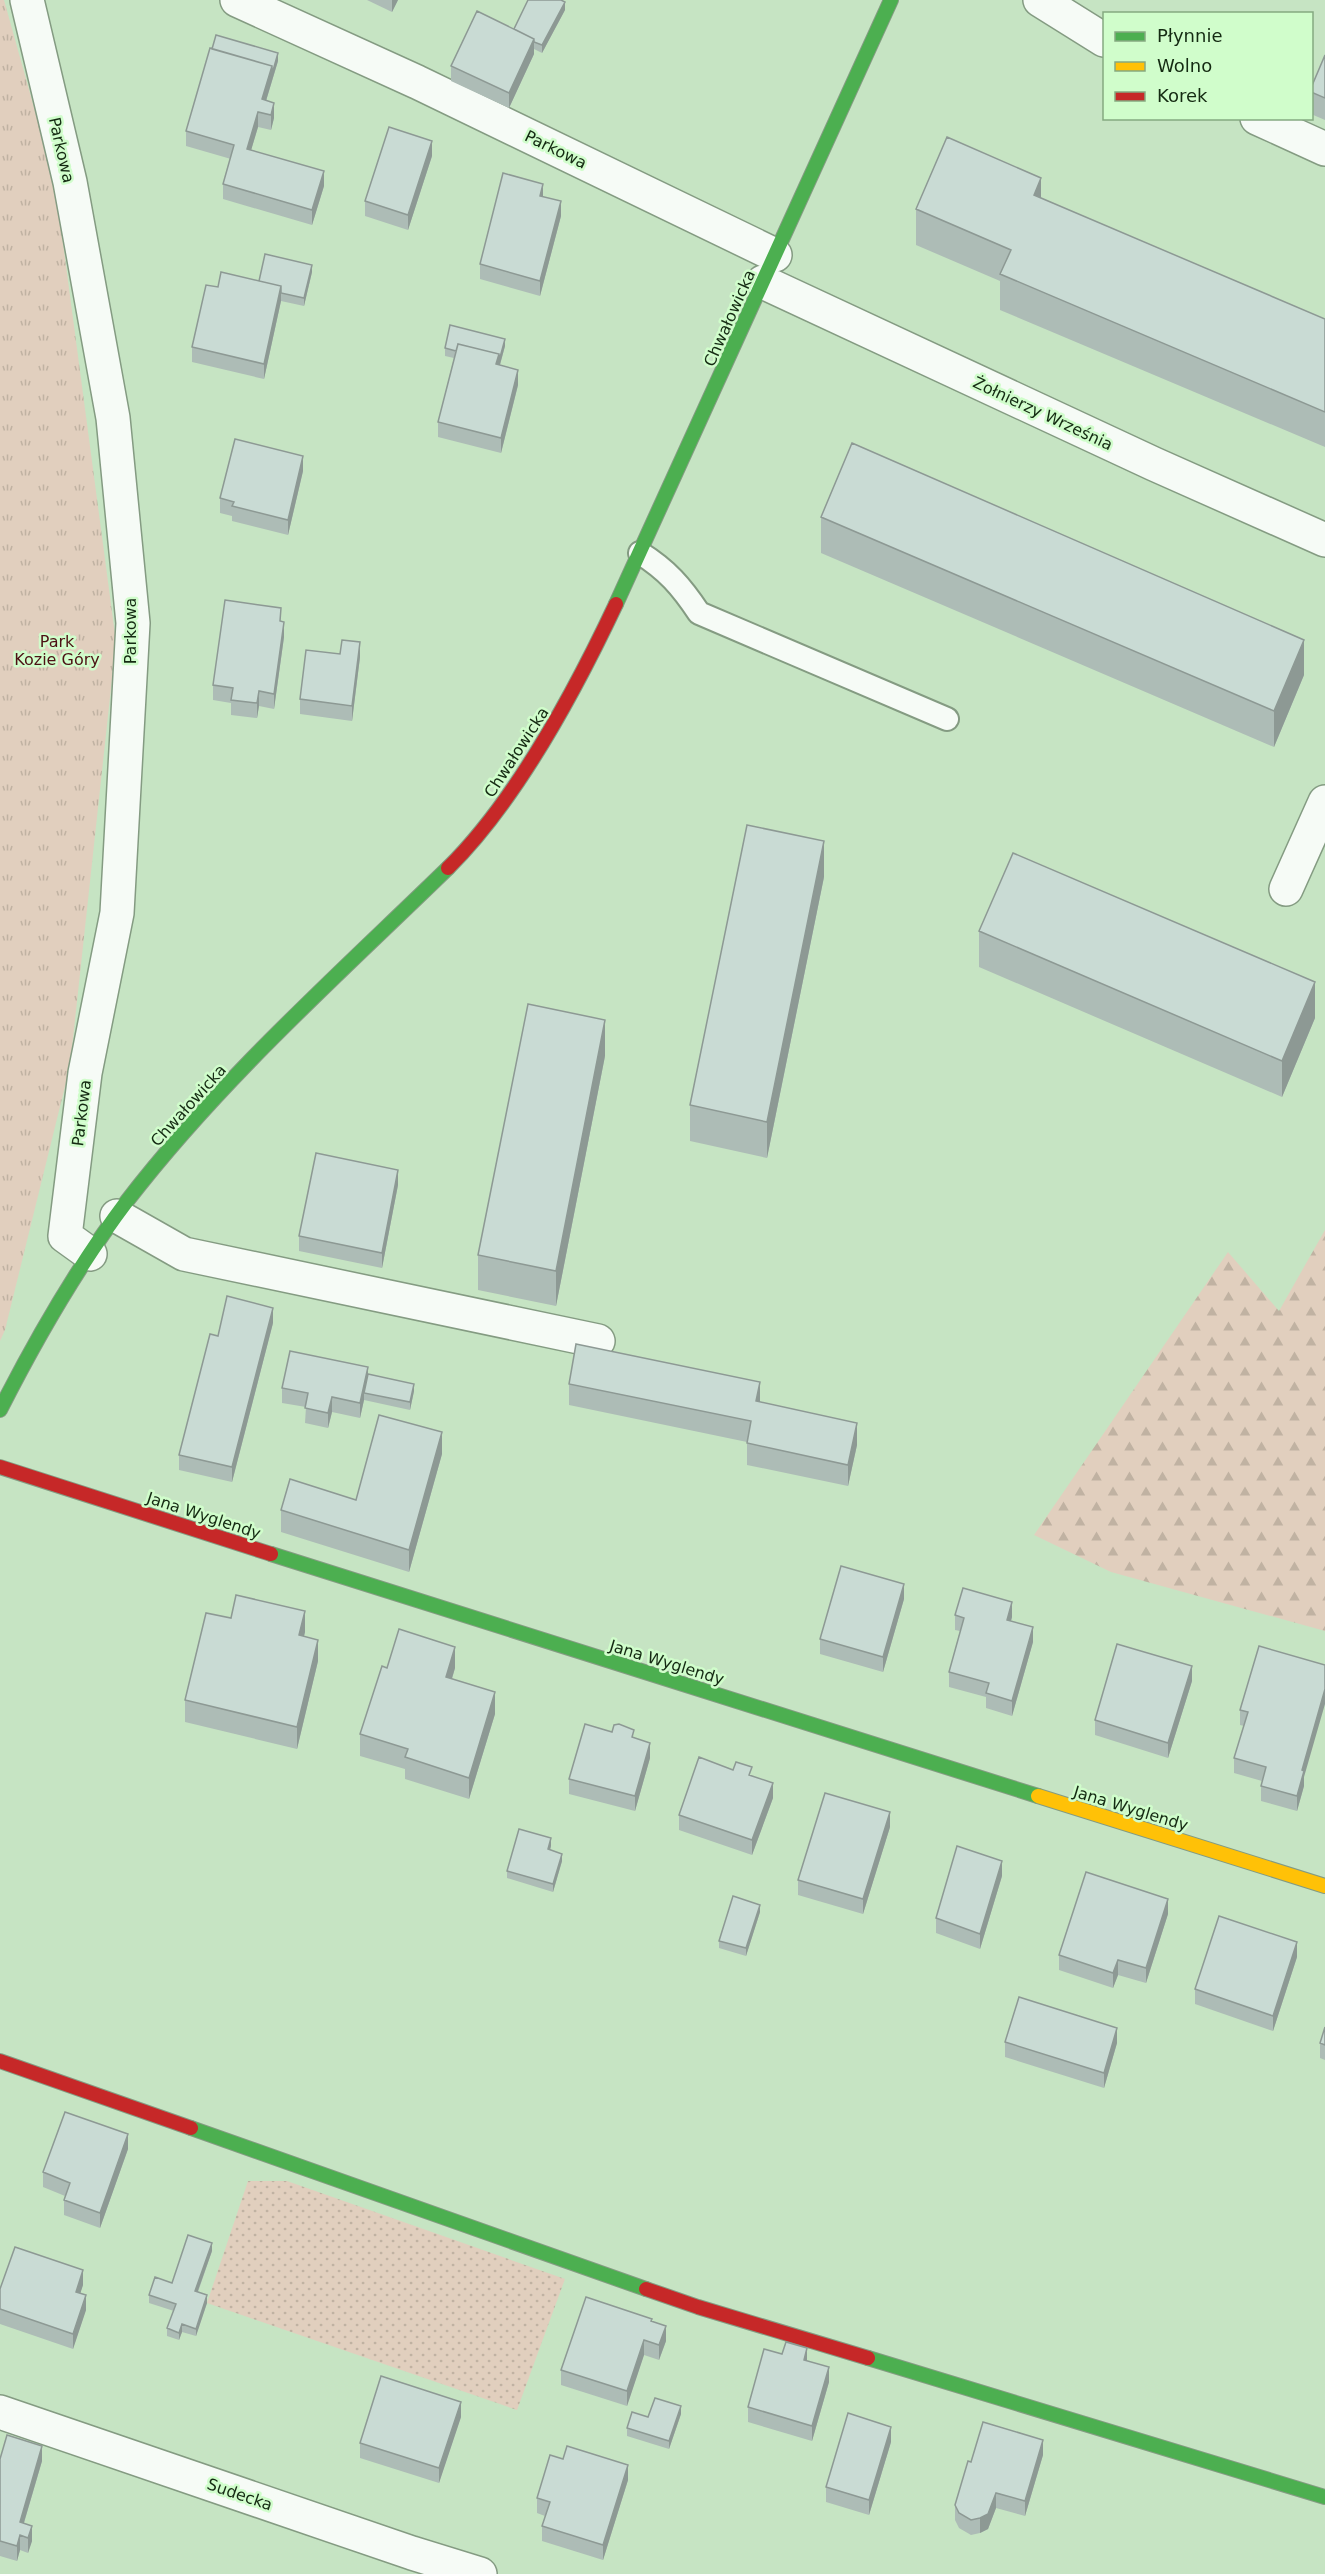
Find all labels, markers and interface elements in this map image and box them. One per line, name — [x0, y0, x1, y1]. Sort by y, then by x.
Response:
legend — [1103, 12, 1313, 120]
text: Płynnie — [1157, 25, 1223, 46]
text: Wolno — [1157, 55, 1212, 76]
text: Korek — [1157, 85, 1208, 106]
street label: Parkowa — [45, 115, 78, 185]
street label: Parkowa — [522, 126, 590, 173]
street label: Chwałowicka — [700, 267, 759, 369]
street label: Żołnierzy Września — [970, 373, 1116, 454]
street label: Parkowa — [121, 598, 140, 664]
park label: Park Kozie Góry — [14, 632, 100, 669]
street label: Chwałowicka — [480, 704, 553, 801]
street label: Chwałowicka — [147, 1060, 230, 1150]
street label: Parkowa — [68, 1079, 95, 1147]
street label: Jana Wyglendy — [143, 1488, 263, 1543]
street label: Jana Wyglendy — [606, 1636, 726, 1689]
street label: Jana Wyglendy — [1070, 1782, 1190, 1835]
street label: Sudecka — [205, 2474, 275, 2515]

